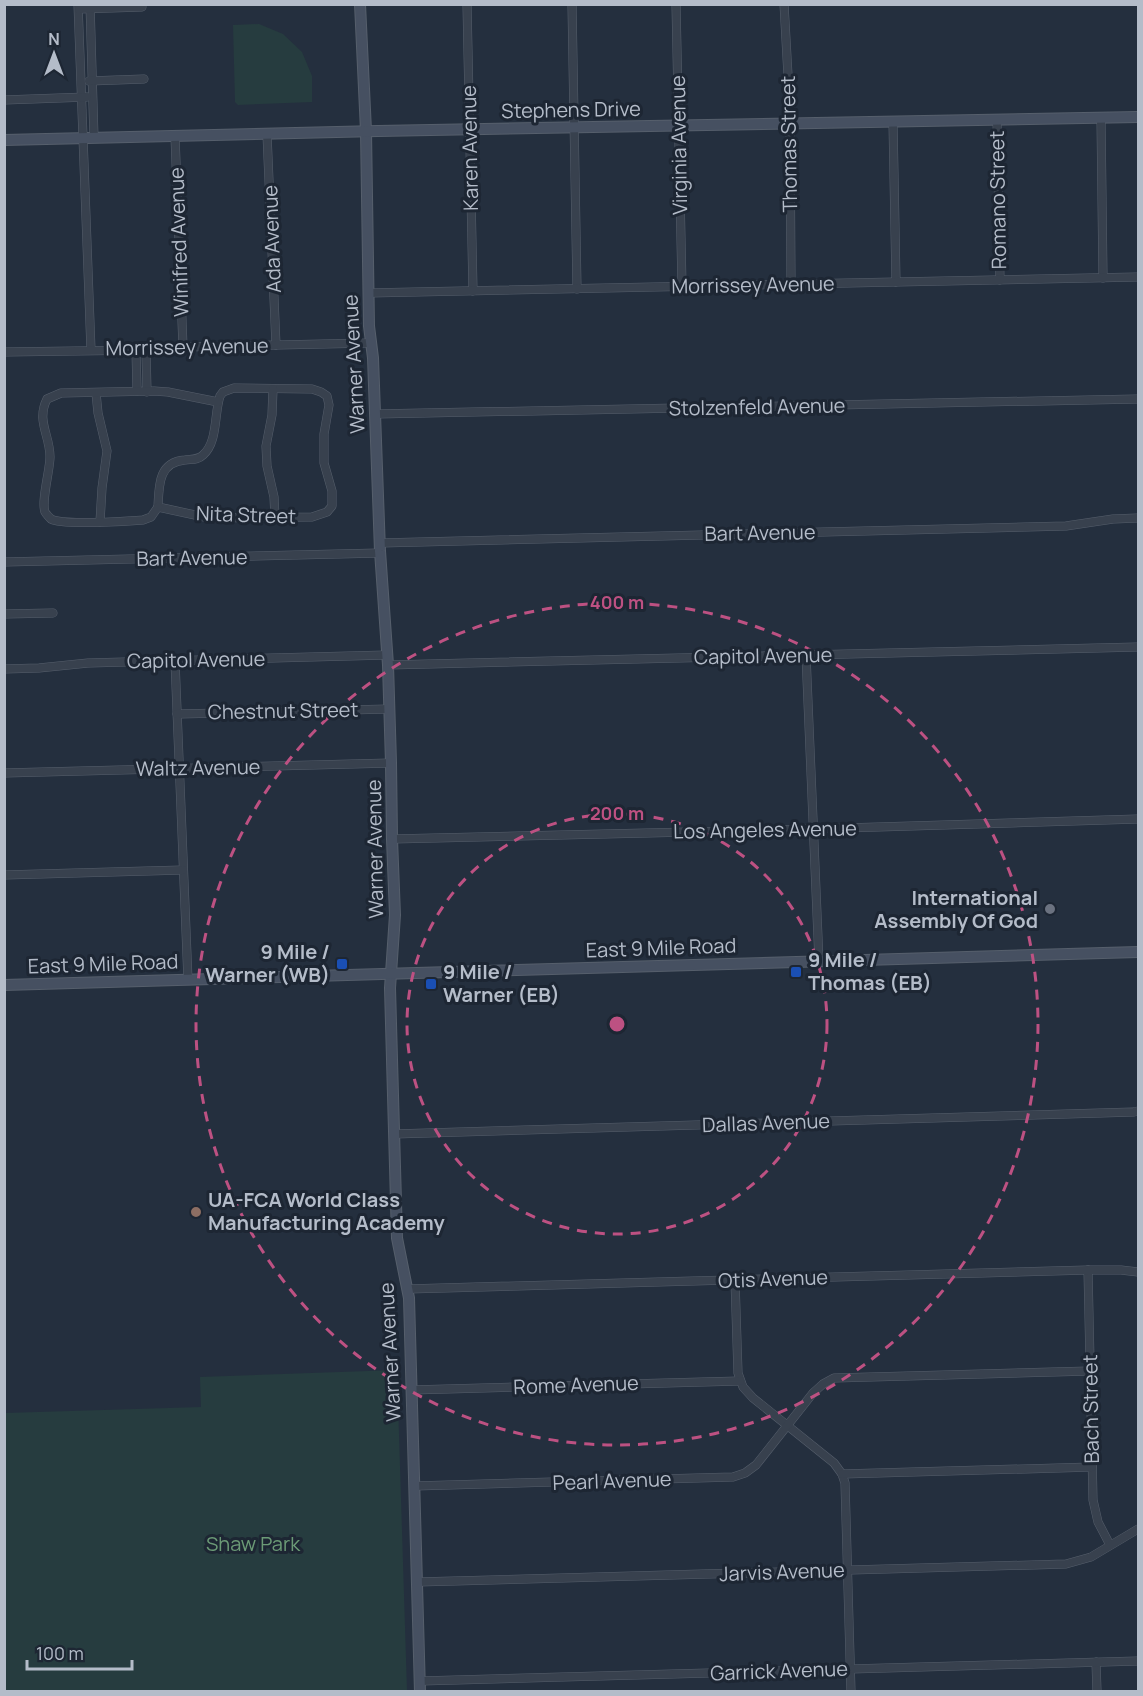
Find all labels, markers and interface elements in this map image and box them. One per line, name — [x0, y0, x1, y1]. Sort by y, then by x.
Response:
north arrow — [24, 24, 84, 84]
text: N — [48, 28, 60, 50]
street label: Virginia Avenue — [664, 75, 693, 215]
street label: Thomas Street — [774, 75, 803, 213]
street label: Karen Avenue — [455, 85, 484, 211]
street label: Stephens Drive — [501, 95, 641, 124]
street label: Romano Street — [983, 130, 1012, 270]
street label: Winifred Avenue — [162, 167, 195, 317]
street label: Ada Avenue — [256, 185, 287, 294]
street label: Morrissey Avenue — [671, 270, 835, 299]
street label: Warner Avenue — [336, 294, 371, 434]
street label: Morrissey Avenue — [105, 332, 269, 361]
street label: Stolzenfeld Avenue — [668, 391, 846, 422]
street label: Nita Street — [195, 499, 297, 530]
street label: Bart Avenue — [704, 518, 816, 547]
street label: Bart Avenue — [136, 543, 248, 572]
text: 400 m — [590, 590, 644, 614]
street label: Capitol Avenue — [694, 641, 832, 670]
street label: Capitol Avenue — [127, 645, 265, 674]
street label: Chestnut Street — [207, 696, 359, 725]
street label: Waltz Avenue — [135, 753, 261, 782]
street label: Warner Avenue — [360, 779, 389, 919]
text: 200 m — [590, 801, 644, 825]
street label: Los Angeles Avenue — [673, 814, 857, 845]
place label: International Assembly Of God — [874, 884, 1038, 934]
marker: International Assembly Of God — [1043, 902, 1057, 916]
street label: East 9 Mile Road — [585, 931, 737, 964]
place label: 9 Mile / Warner (WB) — [205, 938, 330, 988]
place label: 9 Mile / Thomas (EB) — [808, 946, 932, 996]
street label: East 9 Mile Road — [27, 947, 179, 980]
marker: 9 Mile / Warner (WB) — [335, 957, 349, 971]
place label: 9 Mile / Warner (EB) — [443, 958, 560, 1008]
marker: 9 Mile / Thomas (EB) — [789, 965, 803, 979]
marker: 9 Mile / Warner (EB) — [424, 977, 438, 991]
centre of rings — [607, 1014, 627, 1034]
street label: Dallas Avenue — [702, 1107, 830, 1138]
place label: UA-FCA World Class Manufacturing Academy — [208, 1186, 445, 1236]
marker: UA-FCA World Class Manufacturing Academy — [189, 1205, 203, 1219]
street label: Otis Avenue — [717, 1263, 828, 1294]
street label: Warner Avenue — [372, 1282, 407, 1422]
street label: Bach Street — [1076, 1354, 1105, 1464]
street label: Rome Avenue — [513, 1369, 639, 1400]
street label: Pearl Avenue — [552, 1465, 672, 1496]
park label: Shaw Park — [206, 1530, 301, 1557]
street label: Jarvis Avenue — [719, 1556, 845, 1587]
scale bar — [27, 1633, 132, 1671]
text: 100 m — [36, 1641, 84, 1665]
street label: Garrick Avenue — [710, 1655, 848, 1686]

